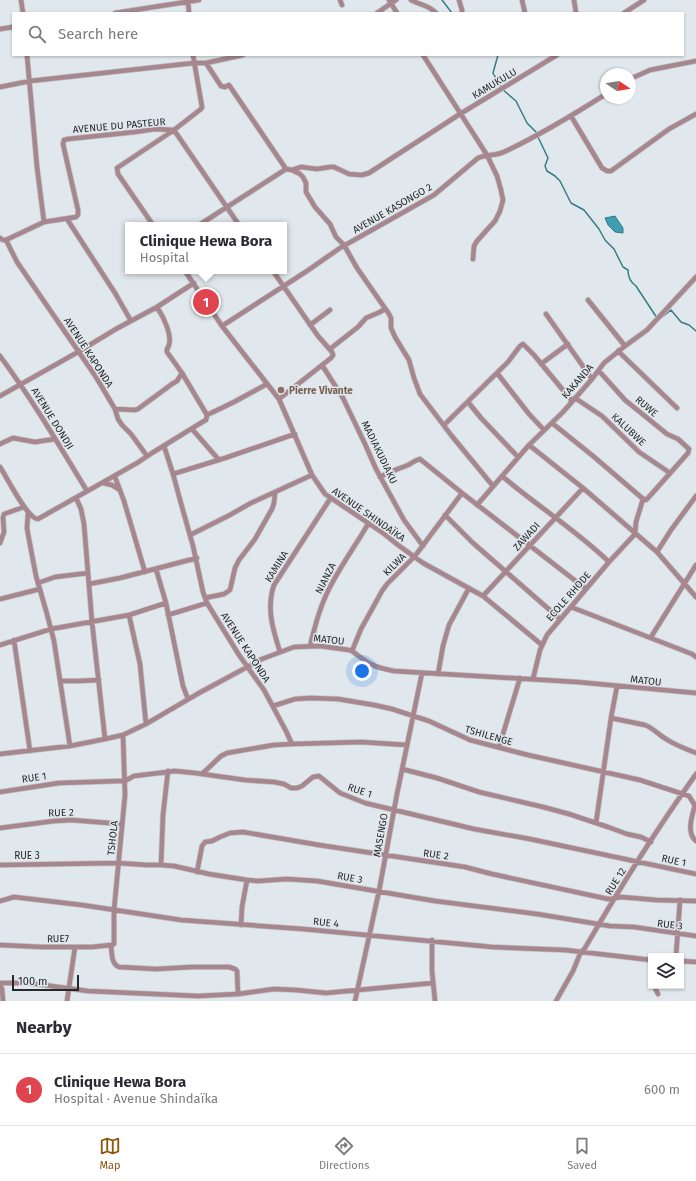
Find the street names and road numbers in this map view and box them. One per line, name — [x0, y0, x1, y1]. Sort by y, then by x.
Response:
street label: KAMUKULU — [470, 66, 519, 102]
street label: AVENUE DU PASTEUR — [72, 116, 166, 136]
street label: AVENUE KASONGO 2 — [351, 181, 434, 236]
street label: AVENUE KAPONDA — [61, 315, 115, 390]
street label: KAKANDA — [559, 362, 596, 401]
street label: AVENUE DONDJI — [28, 385, 76, 452]
street label: RUWE — [632, 394, 660, 420]
street label: KALUBWE — [609, 411, 648, 449]
street label: MADIAKUDIAKU — [359, 419, 400, 486]
street label: AVENUE SHINDAÏKA — [330, 483, 409, 545]
street label: ZAWADI — [511, 520, 543, 553]
street label: KAMINA — [263, 548, 291, 585]
street label: KILWA — [381, 551, 409, 579]
street label: NIANZA — [313, 561, 339, 596]
street label: ECOLE RHODE — [544, 569, 594, 624]
street label: AVENUE KAPONDA — [218, 610, 272, 685]
street label: MATOU — [313, 632, 345, 648]
street label: MATOU — [630, 673, 662, 689]
street label: TSHILENGE — [464, 723, 514, 748]
street label: RUE 1 — [21, 770, 47, 786]
street label: RUE 1 — [346, 781, 373, 801]
street label: RUE 2 — [48, 807, 74, 819]
street label: MASENGO — [371, 812, 391, 858]
street label: TSHOLA — [105, 820, 121, 856]
street label: RUE 2 — [422, 847, 449, 863]
street label: RUE 3 — [14, 850, 40, 862]
street label: RUE 1 — [660, 853, 687, 869]
street label: RUE 12 — [603, 866, 629, 897]
street label: RUE 3 — [336, 870, 363, 886]
street label: RUE 4 — [312, 916, 340, 930]
street label: RUE 3 — [656, 917, 683, 933]
street label: RUE7 — [47, 933, 70, 945]

